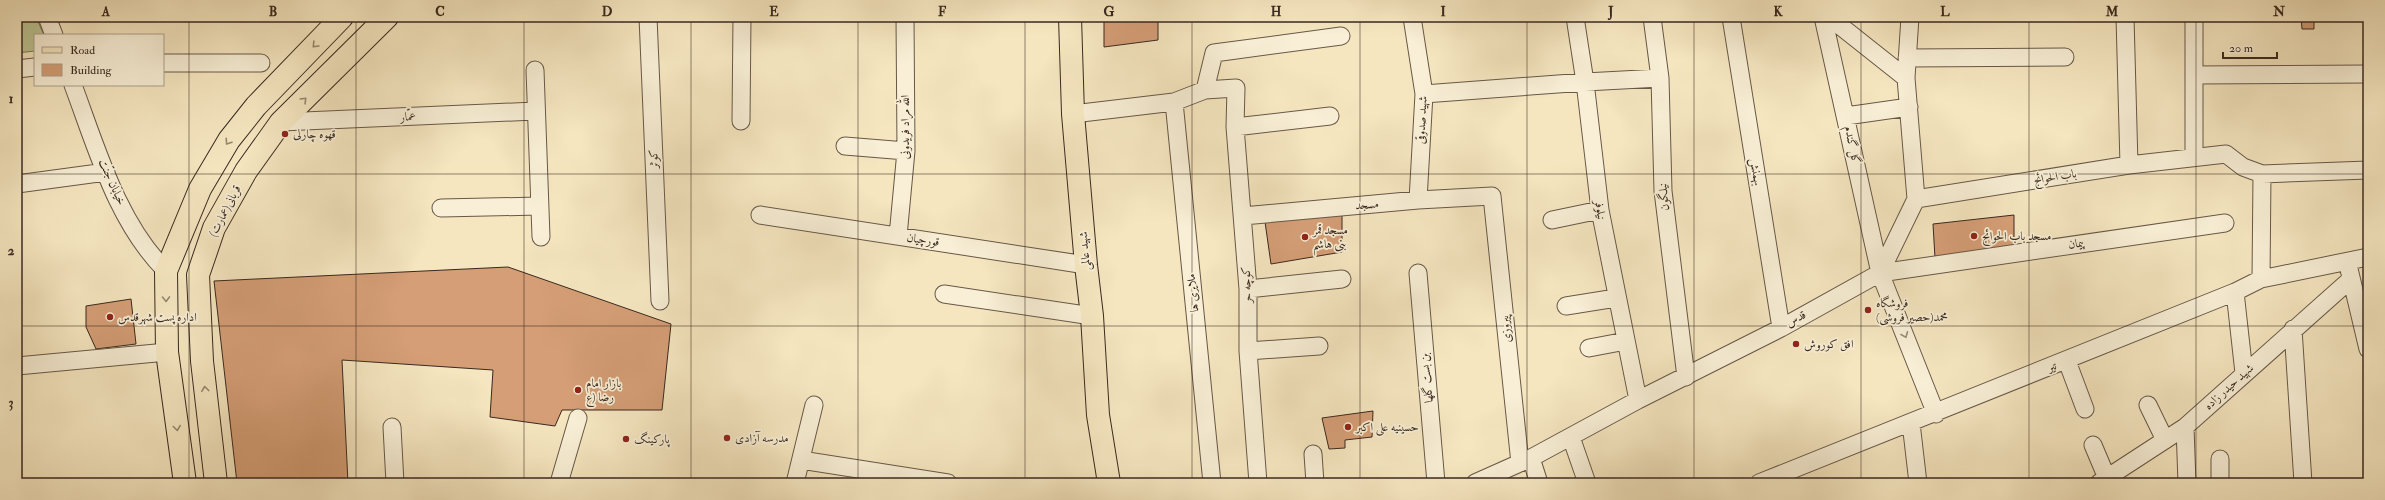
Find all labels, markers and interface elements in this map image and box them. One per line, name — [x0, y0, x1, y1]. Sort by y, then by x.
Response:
text: A — [101, 4, 111, 20]
text: B — [269, 4, 277, 20]
text: C — [435, 4, 445, 20]
text: D — [602, 4, 613, 20]
text: E — [769, 4, 779, 20]
text: F — [938, 4, 947, 20]
text: G — [1104, 4, 1115, 20]
text: H — [1271, 4, 1282, 20]
text: I — [1440, 4, 1446, 20]
text: J — [1607, 4, 1614, 21]
text: K — [1773, 4, 1783, 20]
text: L — [1940, 4, 1950, 20]
text: M — [2105, 4, 2119, 20]
text: N — [2272, 4, 2285, 20]
legend — [34, 34, 164, 86]
scale bar — [2223, 34, 2277, 60]
one-way arrow — [312, 40, 320, 48]
text: 20 m — [2229, 41, 2254, 56]
text: Road — [70, 43, 95, 58]
text: Building — [70, 63, 113, 78]
text: 1 — [9, 91, 14, 107]
street label: الله مراد فریدونی — [895, 94, 914, 159]
street label: شهید صدوقی — [1413, 96, 1431, 144]
one-way arrow — [299, 97, 306, 105]
street label: عمّار — [399, 108, 417, 125]
street label: گل گندم — [1838, 124, 1864, 166]
place label: قهوه چارلی — [293, 127, 336, 143]
marker: قهوه چارلی — [280, 129, 290, 139]
one-way arrow — [225, 138, 233, 145]
street label: کوثر — [646, 149, 662, 171]
street label: خیابان جنّت — [95, 156, 130, 208]
street label: بهمنش — [1745, 157, 1766, 187]
street label: باب الحوائج — [2032, 165, 2078, 190]
street label: نیلگون — [1654, 182, 1673, 212]
street label: (عمارت)قربانی — [206, 183, 244, 239]
street label: مسجد — [1355, 197, 1379, 213]
street label: نیلوفر — [1591, 197, 1609, 221]
place label: مسجد قمر بنی هاشم — [1311, 223, 1348, 256]
place label: مسجد باب الحوائج — [1982, 228, 2051, 246]
street label: قورچیان — [906, 230, 940, 250]
street label: شهید عالمی — [1076, 231, 1095, 271]
marker: مسجد باب الحوائج — [1969, 231, 1979, 241]
marker: مسجد قمر بنی هاشم — [1300, 232, 1310, 242]
street label: پیمان — [2067, 235, 2086, 253]
text: 2 — [8, 243, 15, 259]
street label: کوچه حر — [1239, 266, 1257, 306]
street label: ملایری ها — [1184, 273, 1202, 313]
place label: فروشگاه محمد(حصیر فروشی) — [1876, 295, 1948, 326]
one-way arrow — [162, 296, 170, 302]
marker: فروشگاه محمد(حصیر فروشی) — [1863, 305, 1873, 315]
street label: قدس — [1783, 307, 1809, 331]
place label: اداره پست شهرقدس — [118, 310, 197, 325]
marker: اداره پست شهرقدس — [105, 312, 115, 322]
street label: پیروزی — [1497, 314, 1516, 344]
one-way arrow — [1900, 332, 1908, 339]
place label: افق کوروش — [1804, 337, 1854, 352]
marker: افق کوروش — [1791, 339, 1801, 349]
street label: بن بست گلها — [1416, 352, 1437, 404]
street label: تیر — [2043, 358, 2060, 376]
street label: شهید حیدر زاده — [2201, 361, 2257, 413]
place label: بازار امام رضا (ع — [586, 376, 621, 408]
marker: بازار امام رضا (ع — [573, 385, 583, 395]
one-way arrow — [201, 386, 210, 392]
text: 3 — [9, 395, 14, 411]
place label: حسینیه علی اکبر — [1354, 420, 1419, 436]
marker: حسینیه علی اکبر — [1343, 422, 1353, 432]
one-way arrow — [172, 425, 181, 432]
place label: مدرسه آزادی — [735, 430, 789, 446]
place label: پارکینگ — [634, 431, 670, 448]
marker: مدرسه آزادی — [722, 433, 732, 443]
marker: پارکینگ — [621, 434, 631, 444]

